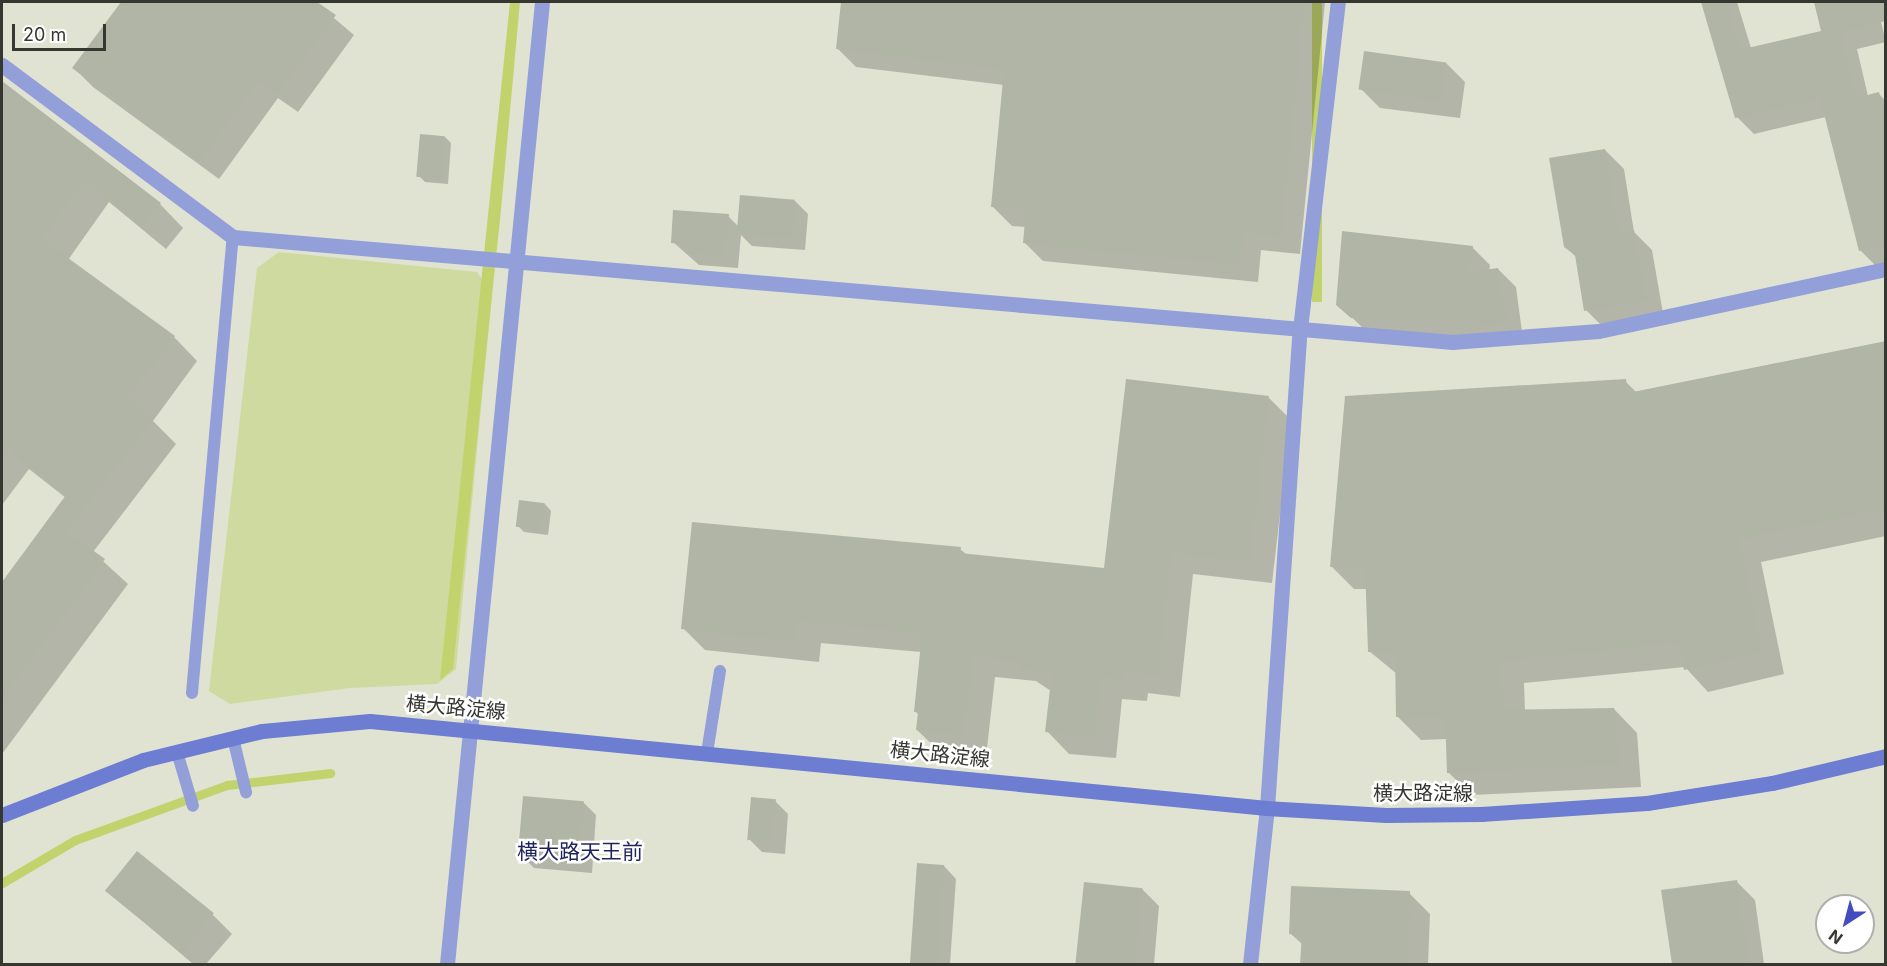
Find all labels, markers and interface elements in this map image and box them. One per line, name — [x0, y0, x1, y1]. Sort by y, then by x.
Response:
scale bar — [15, 12, 110, 50]
text: 20 m — [23, 24, 66, 45]
street label: 横大路淀線 — [405, 692, 507, 724]
street label: 横大路淀線 — [889, 738, 991, 772]
street label: 横大路淀線 — [1373, 781, 1473, 805]
district label: 横大路天王前 — [517, 839, 643, 865]
north arrow — [1815, 894, 1875, 954]
text: N — [1825, 925, 1846, 949]

